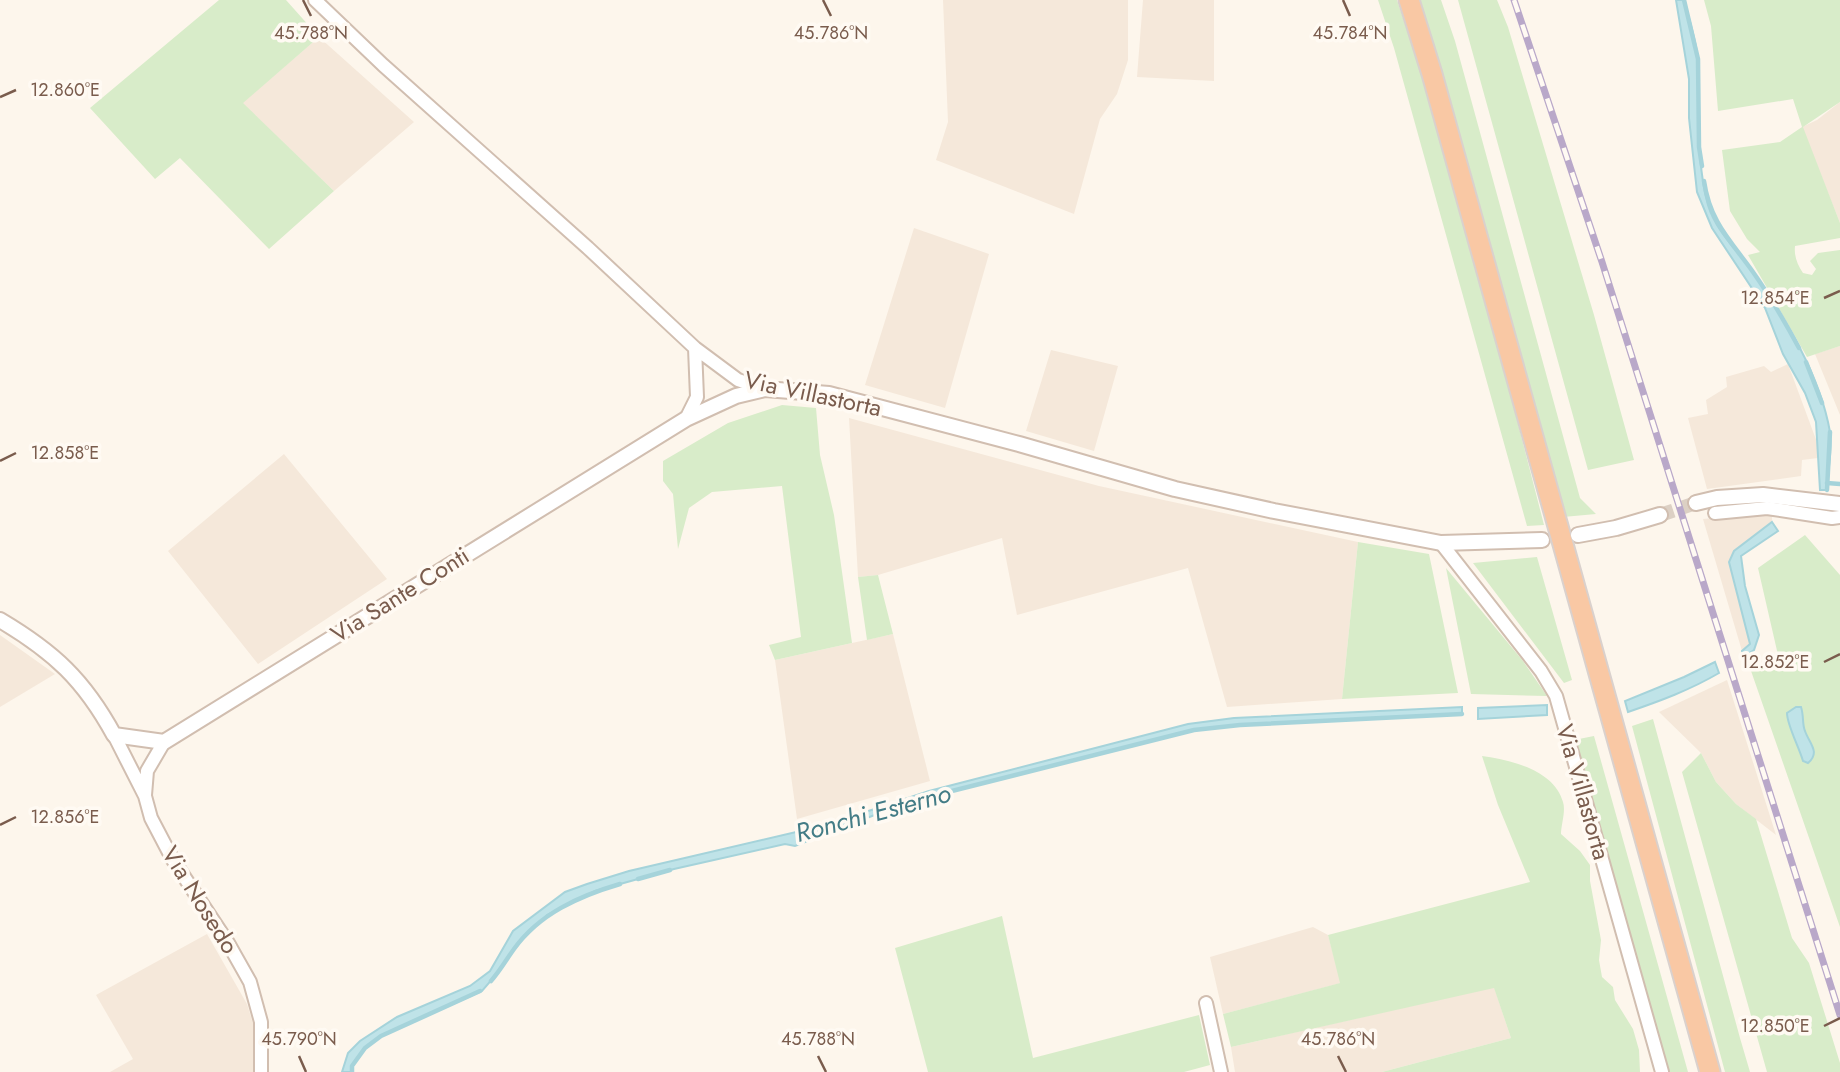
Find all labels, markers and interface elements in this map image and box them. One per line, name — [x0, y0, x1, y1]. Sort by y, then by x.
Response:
text: 45.788°N — [274, 20, 348, 46]
text: 45.786°N — [794, 20, 868, 46]
text: 45.784°N — [1313, 20, 1387, 46]
text: 12.860°E — [30, 77, 100, 103]
text: 12.854°E — [1740, 285, 1810, 311]
street label: Via Villastorta — [741, 362, 885, 425]
text: 12.858°E — [31, 440, 99, 466]
street label: Via Sante Conti — [324, 538, 476, 651]
text: 12.852°E — [1741, 649, 1809, 675]
street label: Via Villastorta — [1547, 720, 1620, 864]
water label: Ronchi Esterno — [791, 774, 955, 852]
text: 12.856°E — [31, 804, 100, 830]
street label: Via Nosedo — [153, 839, 247, 960]
text: 12.850°E — [1740, 1013, 1810, 1039]
text: 45.790°N — [261, 1026, 337, 1052]
text: 45.788°N — [781, 1026, 855, 1052]
text: 45.786°N — [1301, 1026, 1375, 1052]

